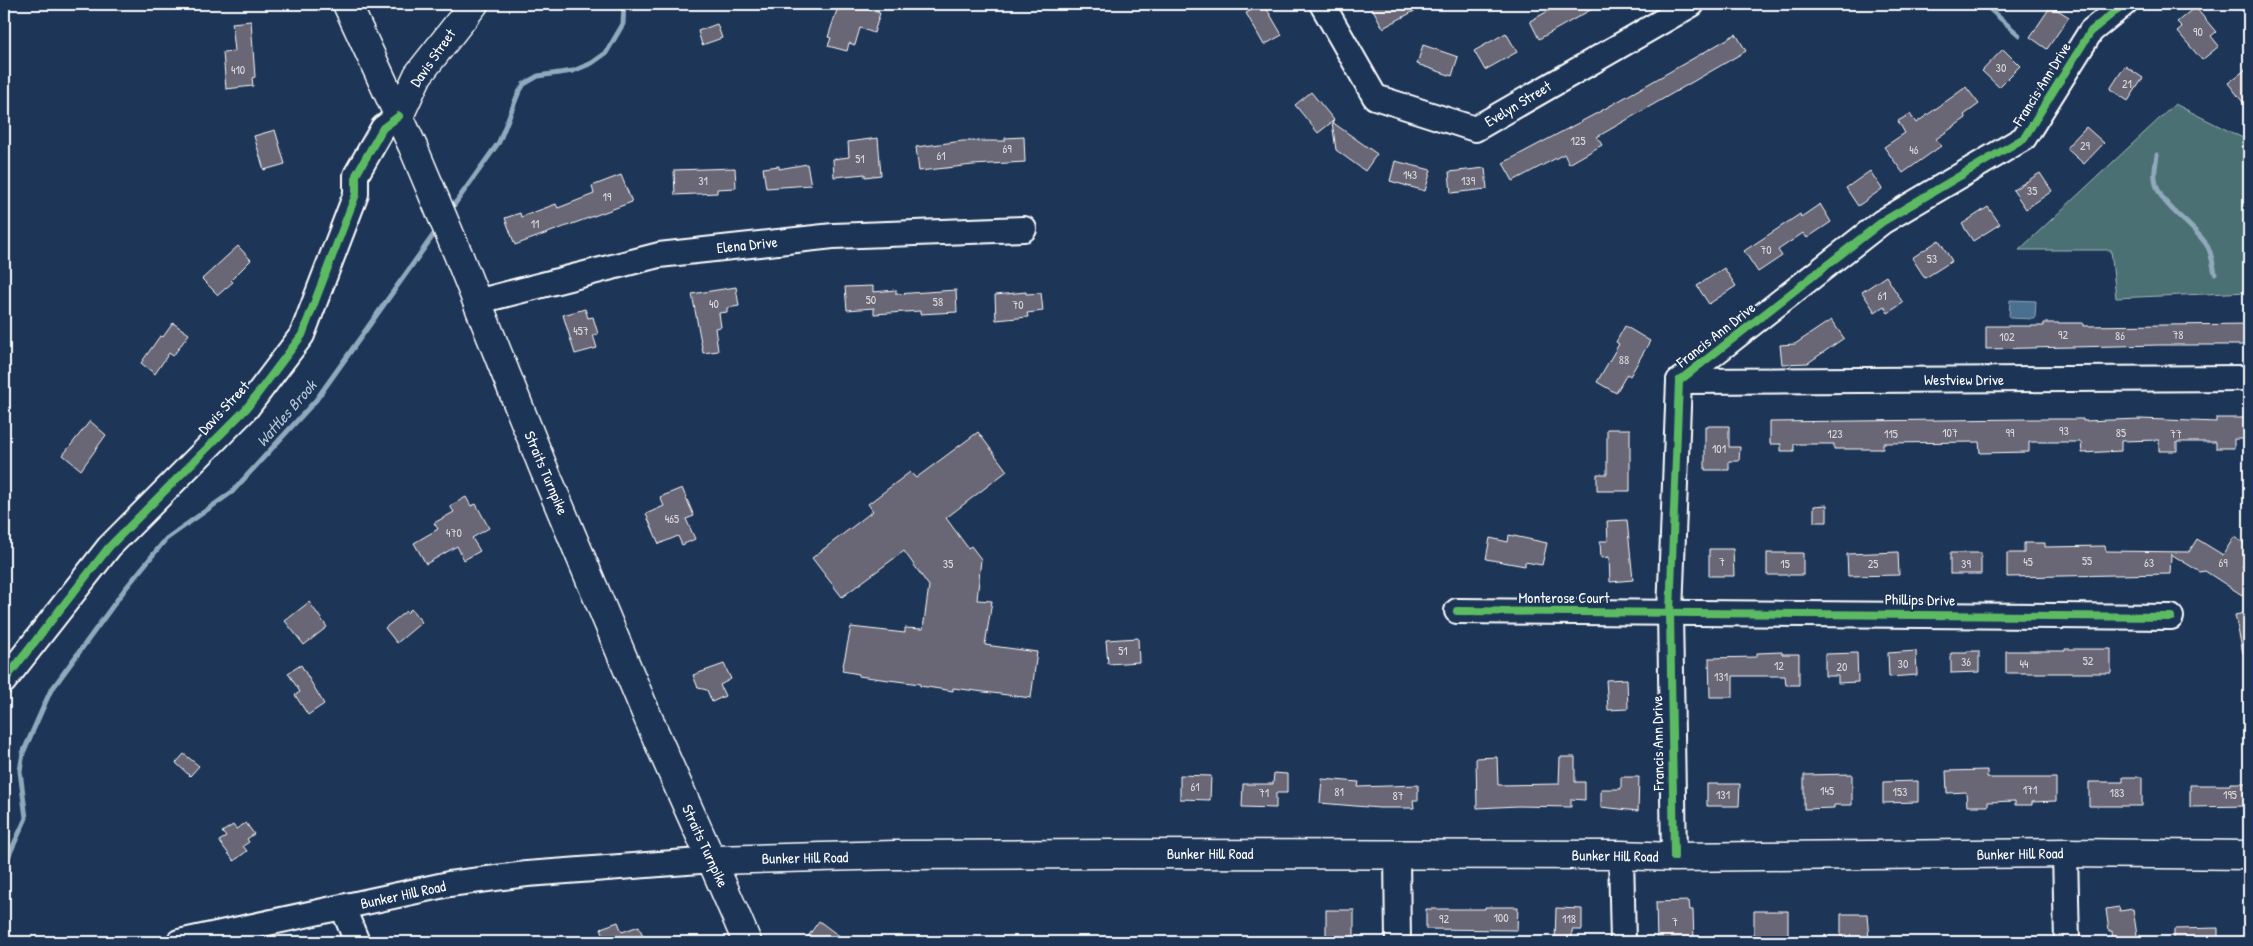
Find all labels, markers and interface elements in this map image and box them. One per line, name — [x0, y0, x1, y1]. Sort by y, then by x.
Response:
house number: 90 — [2193, 23, 2203, 40]
street label: Davis Street — [405, 24, 461, 91]
street label: Francis Ann Drive — [2007, 38, 2076, 130]
house number: 30 — [1996, 59, 2006, 76]
house number: 410 — [231, 61, 245, 78]
street label: Evelyn Street — [1481, 75, 1556, 132]
house number: 21 — [2122, 75, 2132, 92]
house number: 125 — [1570, 132, 1586, 149]
house number: 29 — [2080, 137, 2091, 154]
house number: 69 — [1002, 140, 1012, 157]
house number: 46 — [1909, 141, 1919, 158]
house number: 61 — [936, 147, 946, 164]
house number: 51 — [855, 150, 865, 167]
house number: 143 — [1403, 166, 1417, 183]
house number: 31 — [698, 172, 708, 189]
house number: 139 — [1461, 172, 1476, 189]
house number: 35 — [2027, 182, 2037, 199]
house number: 19 — [603, 188, 612, 205]
house number: 11 — [531, 215, 539, 232]
street label: Elena Drive — [716, 231, 778, 258]
house number: 70 — [1760, 241, 1772, 258]
house number: 53 — [1927, 250, 1937, 267]
house number: 61 — [1877, 287, 1887, 304]
house number: 50 — [866, 291, 876, 308]
house number: 58 — [933, 293, 943, 310]
house number: 40 — [709, 295, 719, 312]
house number: 70 — [1012, 296, 1024, 313]
street label: Francis Ann Drive — [1671, 297, 1760, 373]
house number: 457 — [573, 322, 589, 339]
house number: 92 — [2058, 326, 2068, 343]
house number: 78 — [2172, 326, 2184, 343]
house number: 86 — [2115, 327, 2125, 344]
house number: 102 — [1999, 328, 2015, 345]
house number: 88 — [1619, 351, 1629, 368]
street label: Westview Drive — [1924, 369, 2004, 390]
water label: Wattles Brook — [251, 374, 322, 451]
street label: Davis Street — [193, 376, 255, 439]
house number: 93 — [2059, 422, 2069, 439]
house number: 107 — [1942, 424, 1958, 441]
house number: 99 — [2006, 424, 2015, 441]
house number: 85 — [2116, 424, 2126, 441]
house number: 123 — [1827, 425, 1843, 442]
house number: 115 — [1884, 425, 1898, 442]
house number: 77 — [2170, 425, 2182, 442]
street label: Straits Turnpike — [519, 428, 574, 518]
house number: 101 — [1712, 440, 1726, 457]
house number: 465 — [665, 510, 679, 527]
house number: 470 — [446, 524, 462, 541]
house number: 55 — [2082, 552, 2092, 569]
house number: 7 — [1719, 553, 1725, 570]
house number: 45 — [2023, 553, 2033, 570]
house number: 63 — [2144, 554, 2154, 571]
house number: 69 — [2218, 554, 2228, 571]
house number: 35 — [943, 555, 953, 572]
house number: 15 — [1780, 555, 1790, 572]
house number: 25 — [1868, 555, 1878, 572]
house number: 39 — [1961, 555, 1971, 572]
street label: Monterose Court — [1518, 587, 1610, 608]
street label: Phillips Drive — [1885, 588, 1956, 611]
house number: 51 — [1118, 642, 1128, 659]
house number: 52 — [2083, 652, 2094, 669]
house number: 36 — [1961, 653, 1971, 670]
house number: 30 — [1898, 655, 1908, 672]
house number: 44 — [2019, 655, 2029, 672]
house number: 12 — [1774, 657, 1784, 674]
house number: 20 — [1837, 658, 1848, 675]
house number: 131 — [1714, 668, 1728, 685]
street label: Francis Ann Drive — [1646, 695, 1669, 792]
house number: 61 — [1190, 778, 1200, 795]
house number: 171 — [2023, 781, 2037, 798]
house number: 145 — [1820, 782, 1834, 799]
house number: 81 — [1334, 783, 1344, 800]
house number: 153 — [1893, 783, 1907, 800]
house number: 71 — [1259, 784, 1269, 801]
house number: 183 — [2110, 784, 2124, 801]
house number: 131 — [1716, 786, 1730, 803]
house number: 195 — [2223, 786, 2237, 803]
house number: 87 — [1392, 787, 1404, 804]
street label: Straits Turnpike — [677, 801, 734, 891]
street label: Bunker Hill Road — [1976, 842, 2064, 865]
street label: Bunker Hill Road — [1167, 843, 1253, 864]
street label: Bunker Hill Road — [1571, 844, 1659, 867]
street label: Bunker Hill Road — [761, 846, 849, 869]
street label: Bunker Hill Road — [358, 875, 448, 914]
house number: 100 — [1493, 909, 1509, 926]
house number: 92 — [1439, 910, 1449, 927]
house number: 118 — [1562, 910, 1576, 927]
house number: 7 — [1672, 913, 1678, 930]

